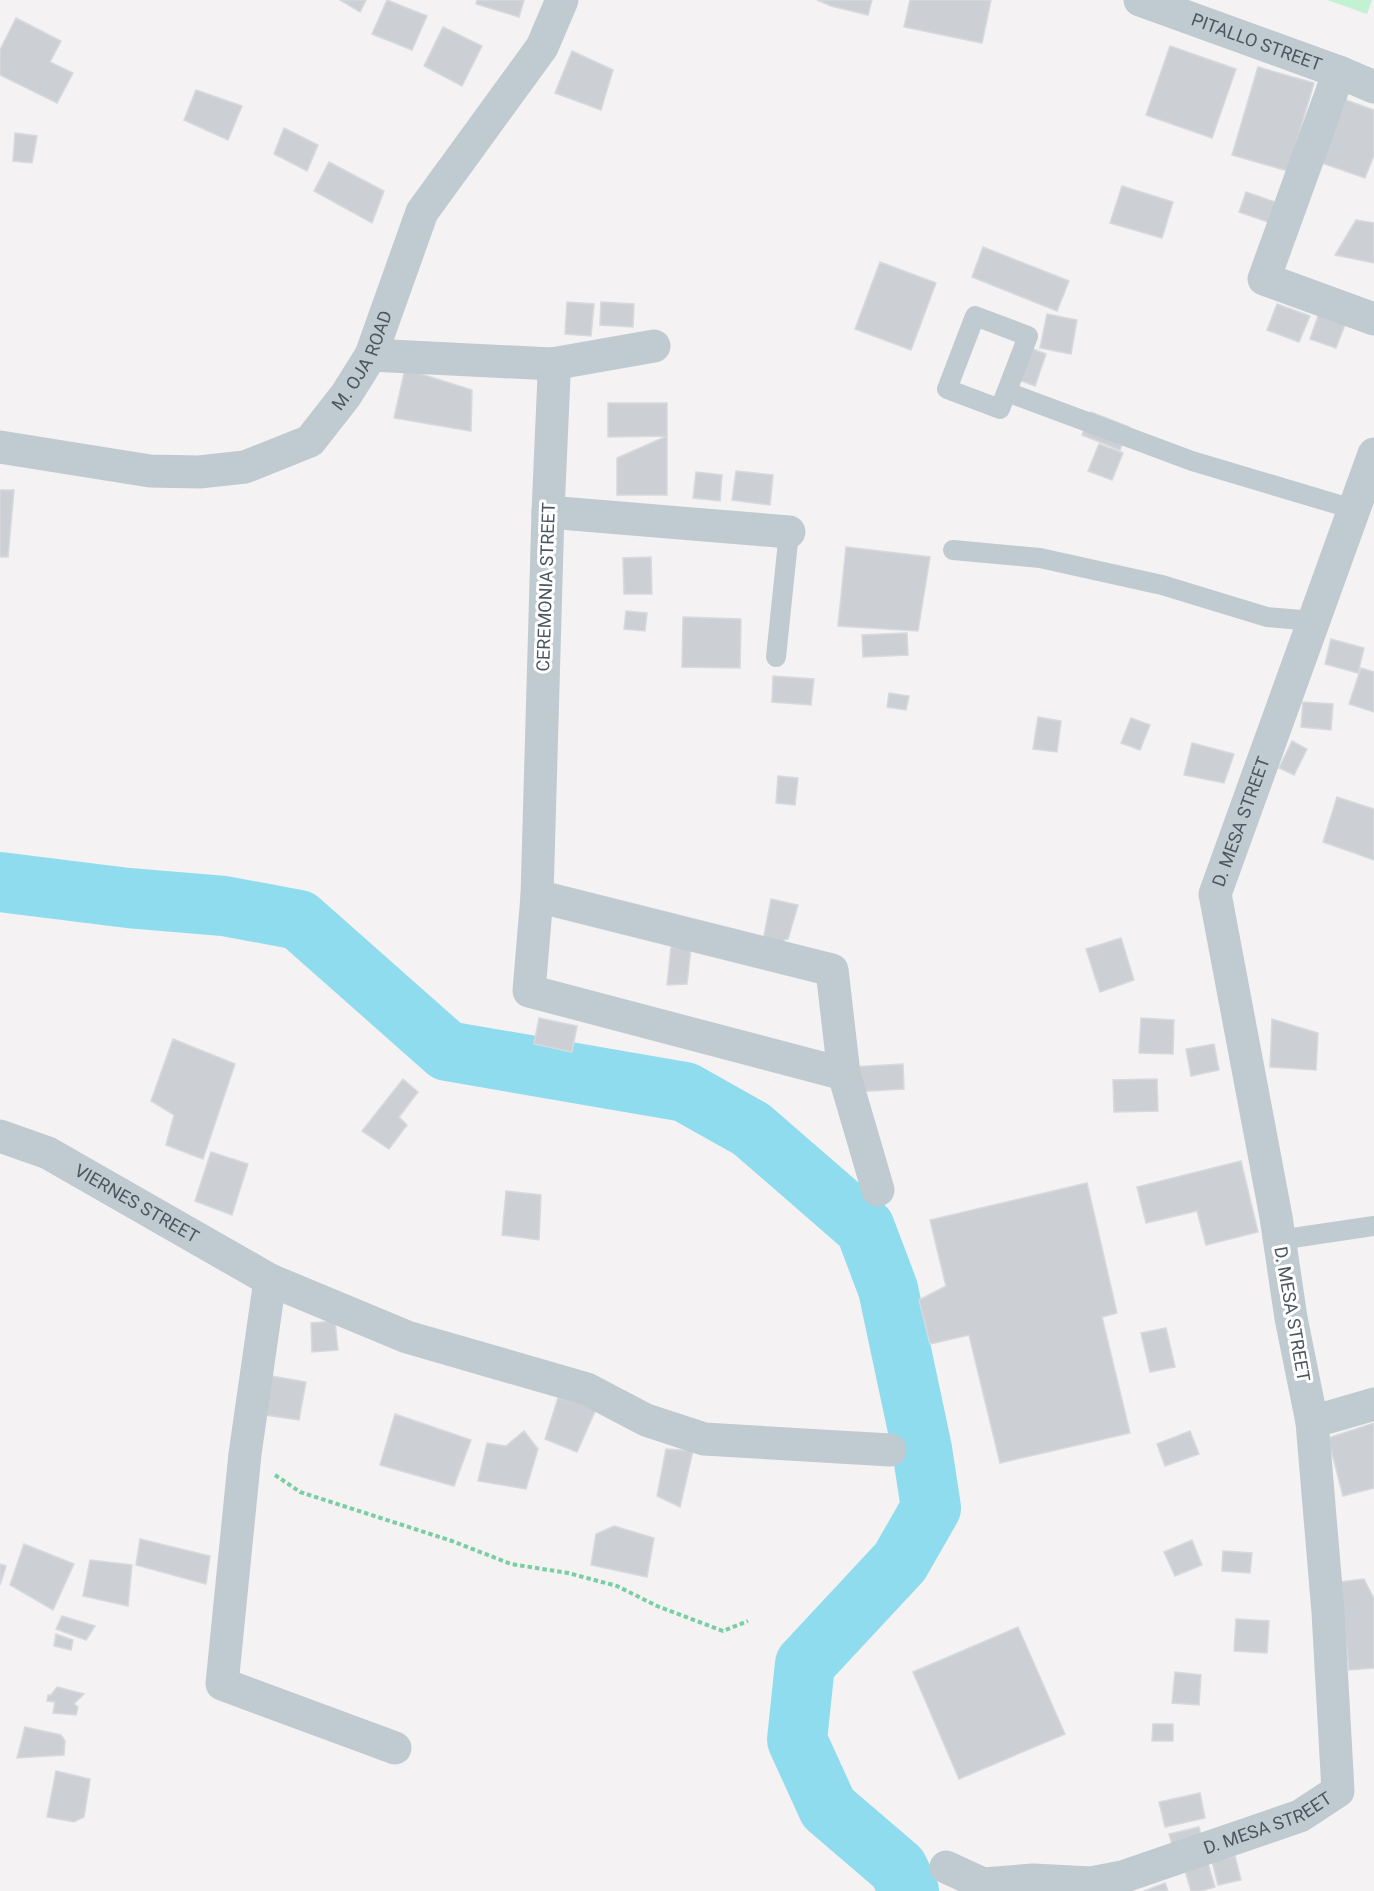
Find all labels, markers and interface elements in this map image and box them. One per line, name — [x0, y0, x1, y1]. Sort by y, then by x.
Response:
street label: PITALLO STREET — [1189, 8, 1325, 75]
street label: M. OJA ROAD — [327, 308, 396, 414]
street label: CEREMONIA STREET — [532, 502, 559, 672]
street label: D. MESA STREET — [1208, 753, 1274, 889]
street label: VIERNES STREET — [71, 1159, 203, 1247]
street label: D. MESA STREET — [1270, 1245, 1315, 1383]
street label: D. MESA STREET — [1201, 1787, 1336, 1858]

